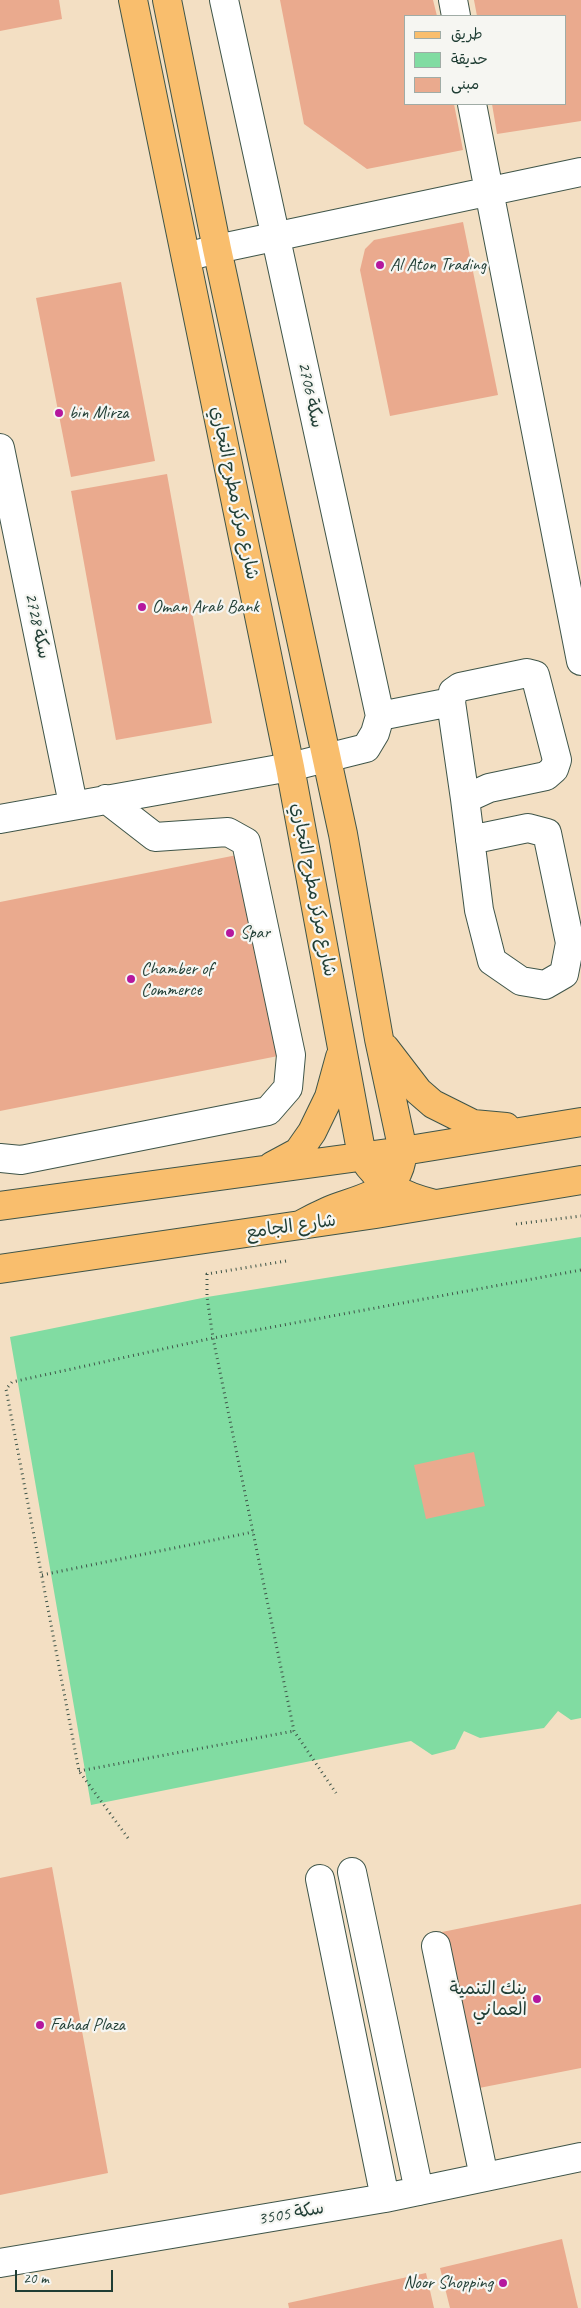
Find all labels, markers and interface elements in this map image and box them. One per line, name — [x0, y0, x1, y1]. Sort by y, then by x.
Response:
legend — [404, 15, 566, 105]
text: طريق — [451, 25, 483, 44]
text: حديقة — [451, 50, 488, 69]
text: مبنى — [451, 75, 479, 94]
place label: Al Aton Trading — [390, 254, 486, 276]
marker: Al Aton Trading — [374, 259, 386, 271]
street label: سكة 2706 — [292, 360, 328, 430]
place label: bin Mirza — [69, 402, 129, 424]
street label: شارع مركز مطرح التجاري — [205, 404, 263, 582]
marker: bin Mirza — [53, 407, 65, 419]
street label: سكة 2728 — [19, 591, 55, 661]
place label: Oman Arab Bank — [152, 596, 259, 618]
marker: Oman Arab Bank — [136, 601, 148, 613]
street label: شارع مركز مطرح التجاري — [286, 801, 340, 979]
place label: Spar — [240, 922, 270, 944]
marker: Spar — [224, 927, 236, 939]
place label: Chamber of Commerce — [141, 958, 213, 1001]
marker: Chamber of Commerce — [125, 973, 137, 985]
street label: شارع الجامع — [245, 1210, 337, 1244]
place label: بنك التنمية العماني — [449, 1978, 527, 2020]
marker: بنك التنمية العماني — [531, 1993, 543, 2005]
place label: Fahad Plaza — [50, 2014, 125, 2036]
marker: Fahad Plaza — [34, 2019, 46, 2031]
street label: سكة 3505 — [256, 2198, 326, 2230]
scale bar — [18, 2260, 115, 2292]
text: 20 m — [23, 2269, 49, 2288]
place label: Noor Shopping — [403, 2272, 493, 2294]
marker: Noor Shopping — [497, 2277, 509, 2289]

